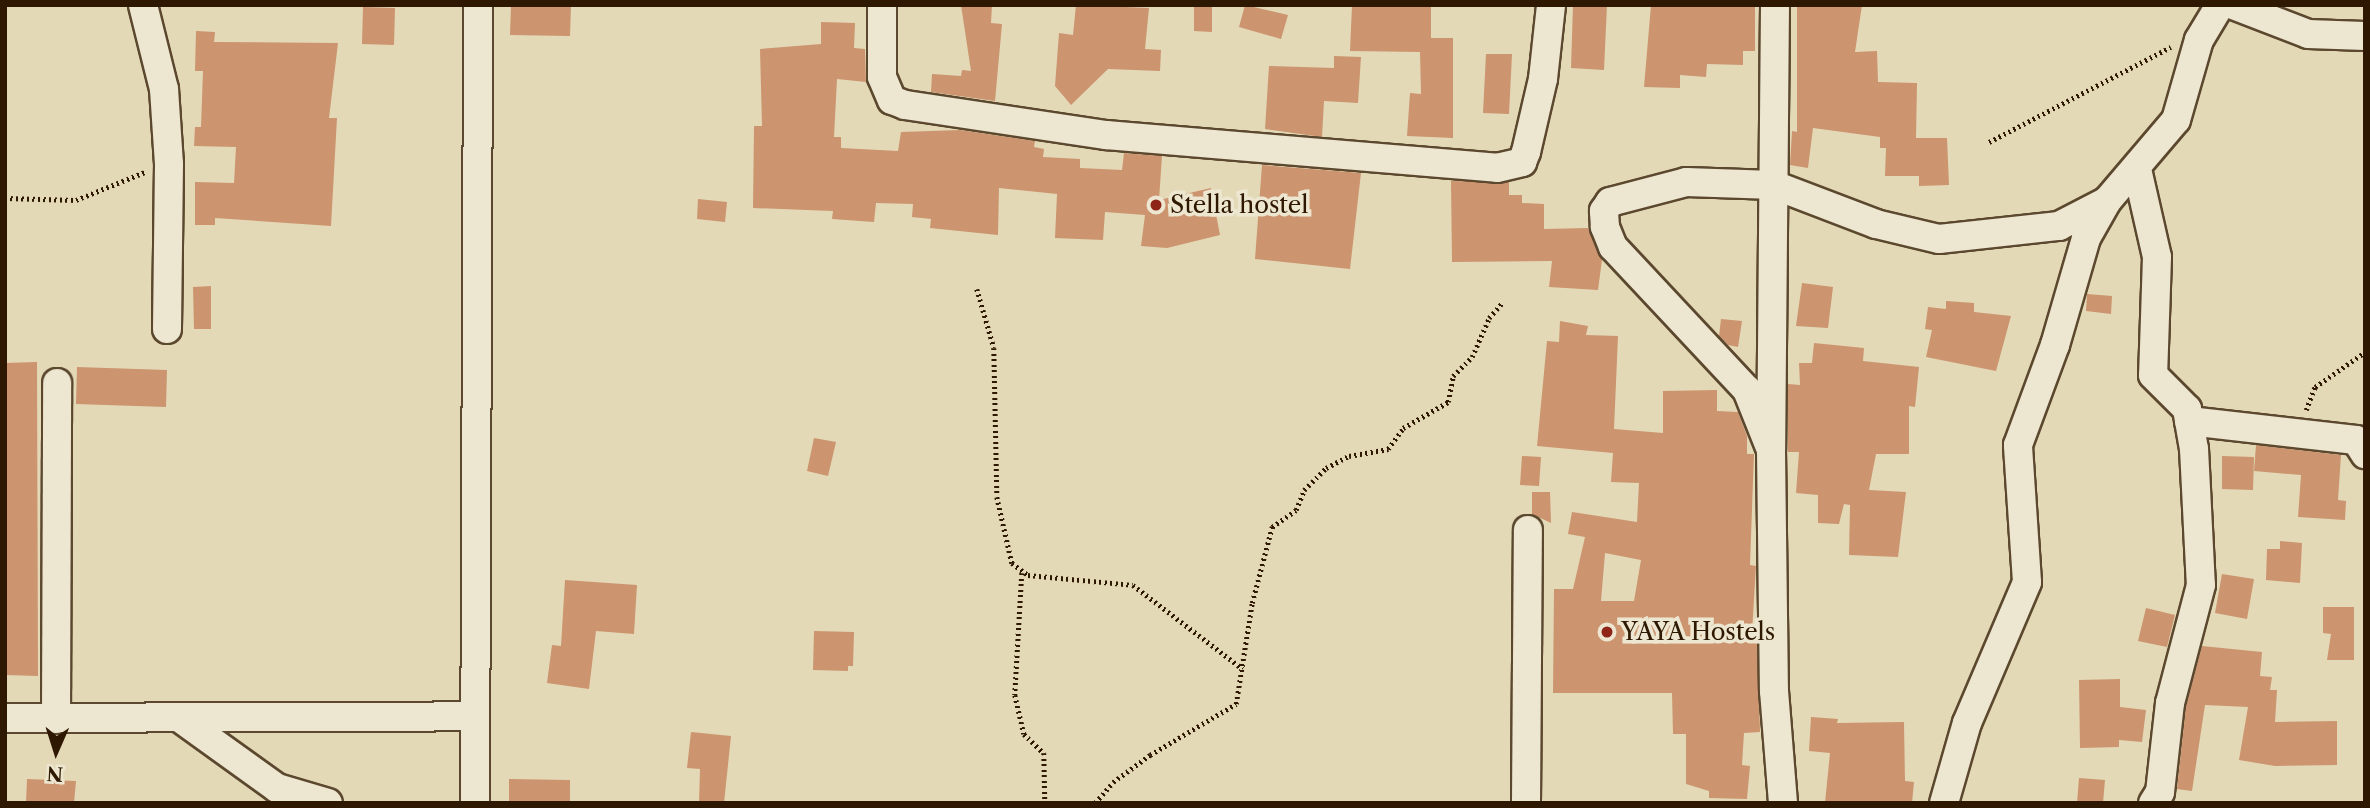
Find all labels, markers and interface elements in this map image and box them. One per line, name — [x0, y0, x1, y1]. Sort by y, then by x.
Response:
place label: Stella hostel — [1170, 191, 1309, 219]
marker: Stella hostel — [1148, 197, 1164, 213]
place label: YAYA Hostels — [1621, 618, 1776, 646]
marker: YAYA Hostels — [1599, 624, 1615, 640]
north arrow — [21, 717, 91, 787]
text: N — [46, 762, 64, 785]

